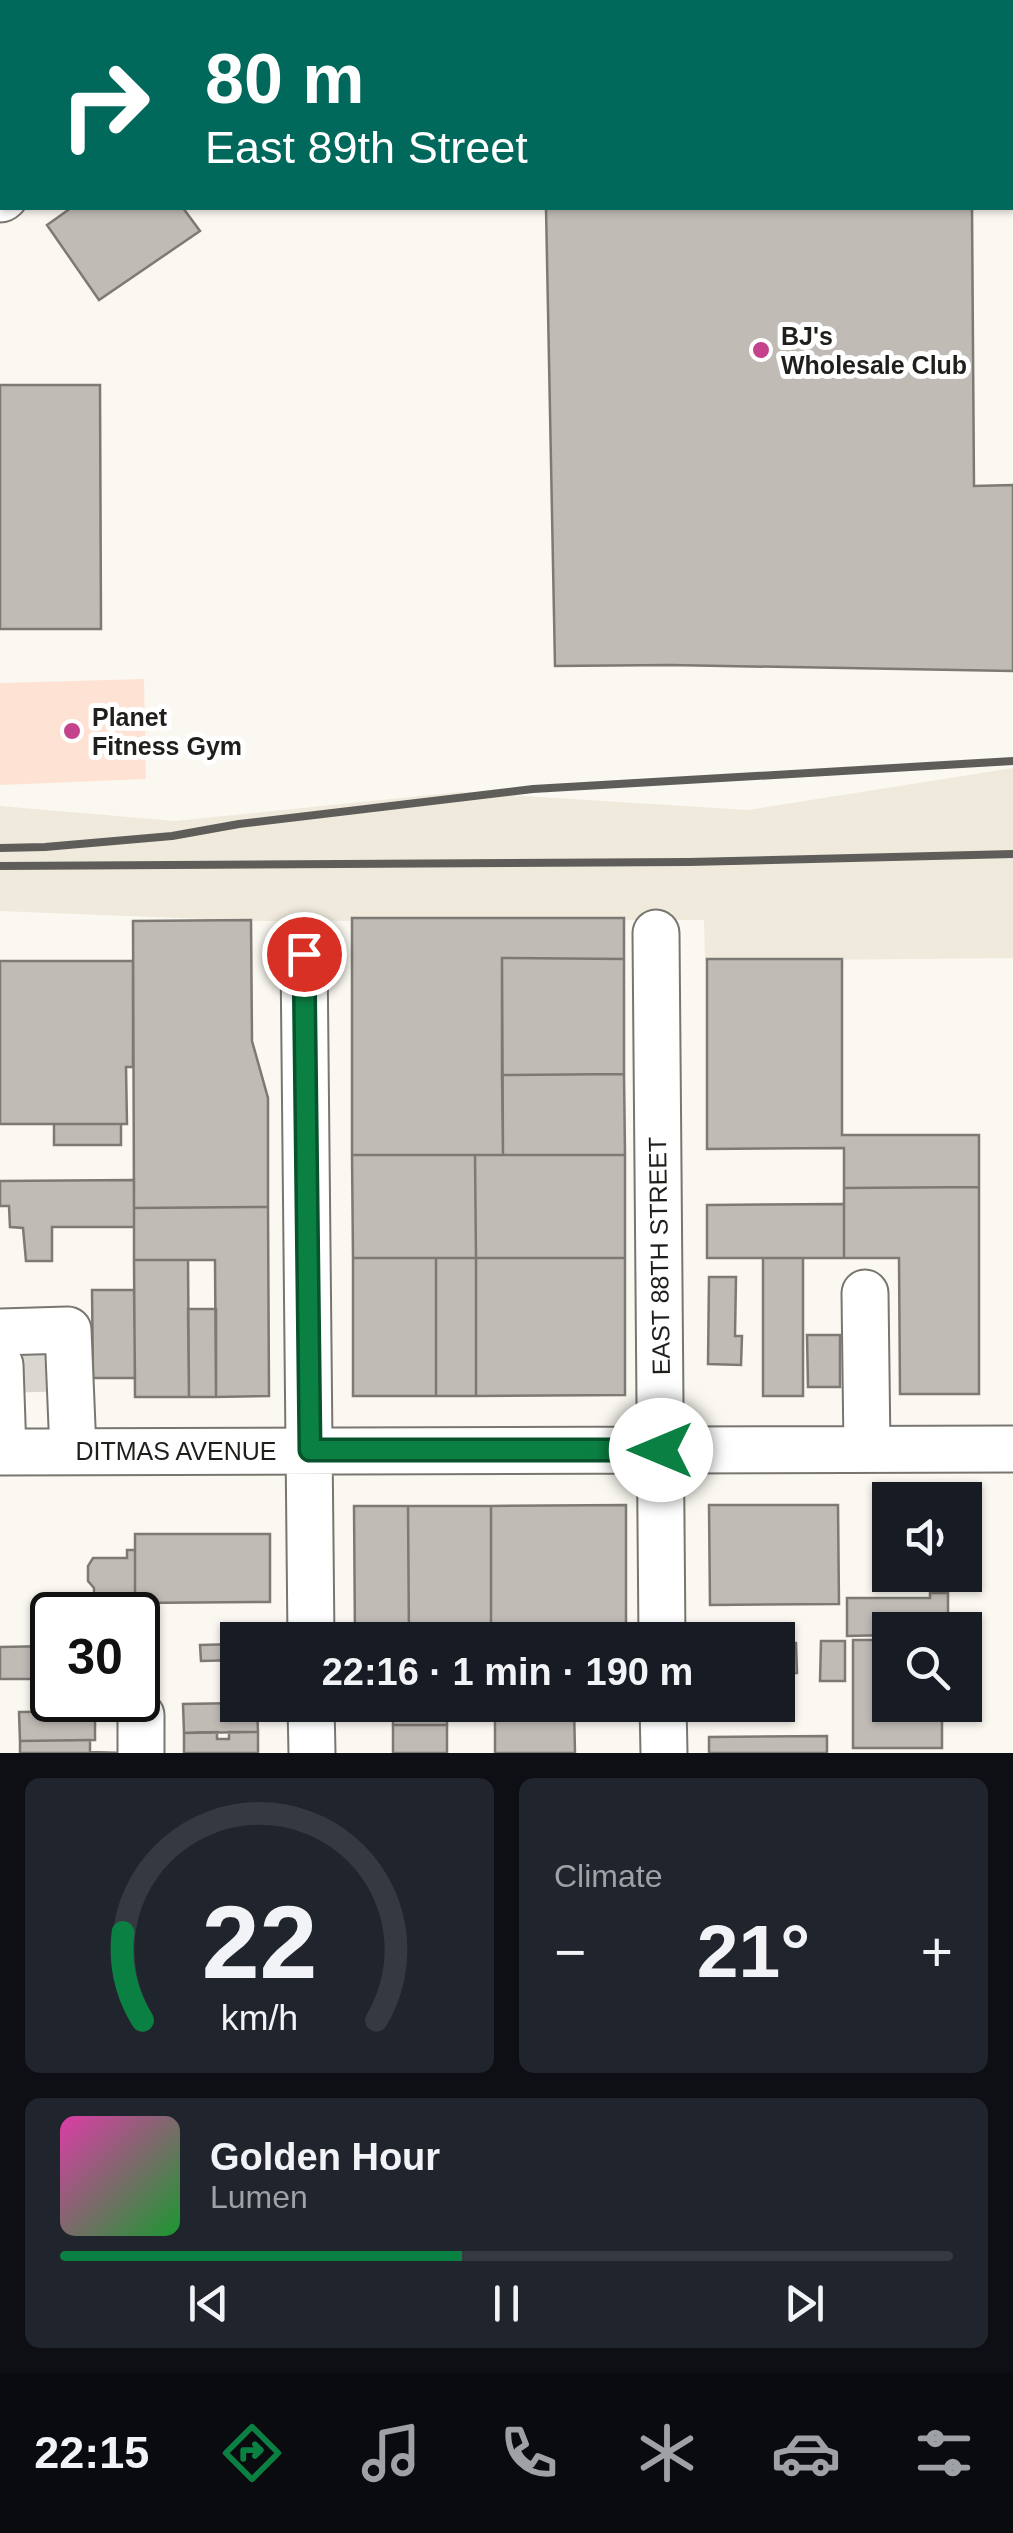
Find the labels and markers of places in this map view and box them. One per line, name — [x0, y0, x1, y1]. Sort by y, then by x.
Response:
place label: BJ's Wholesale Club — [781, 322, 967, 379]
marker: BJ's Wholesale Club — [750, 339, 772, 361]
place label: Planet Fitness Gym — [92, 703, 242, 760]
marker: Planet Fitness Gym — [61, 720, 83, 742]
pin — [262, 912, 347, 997]

